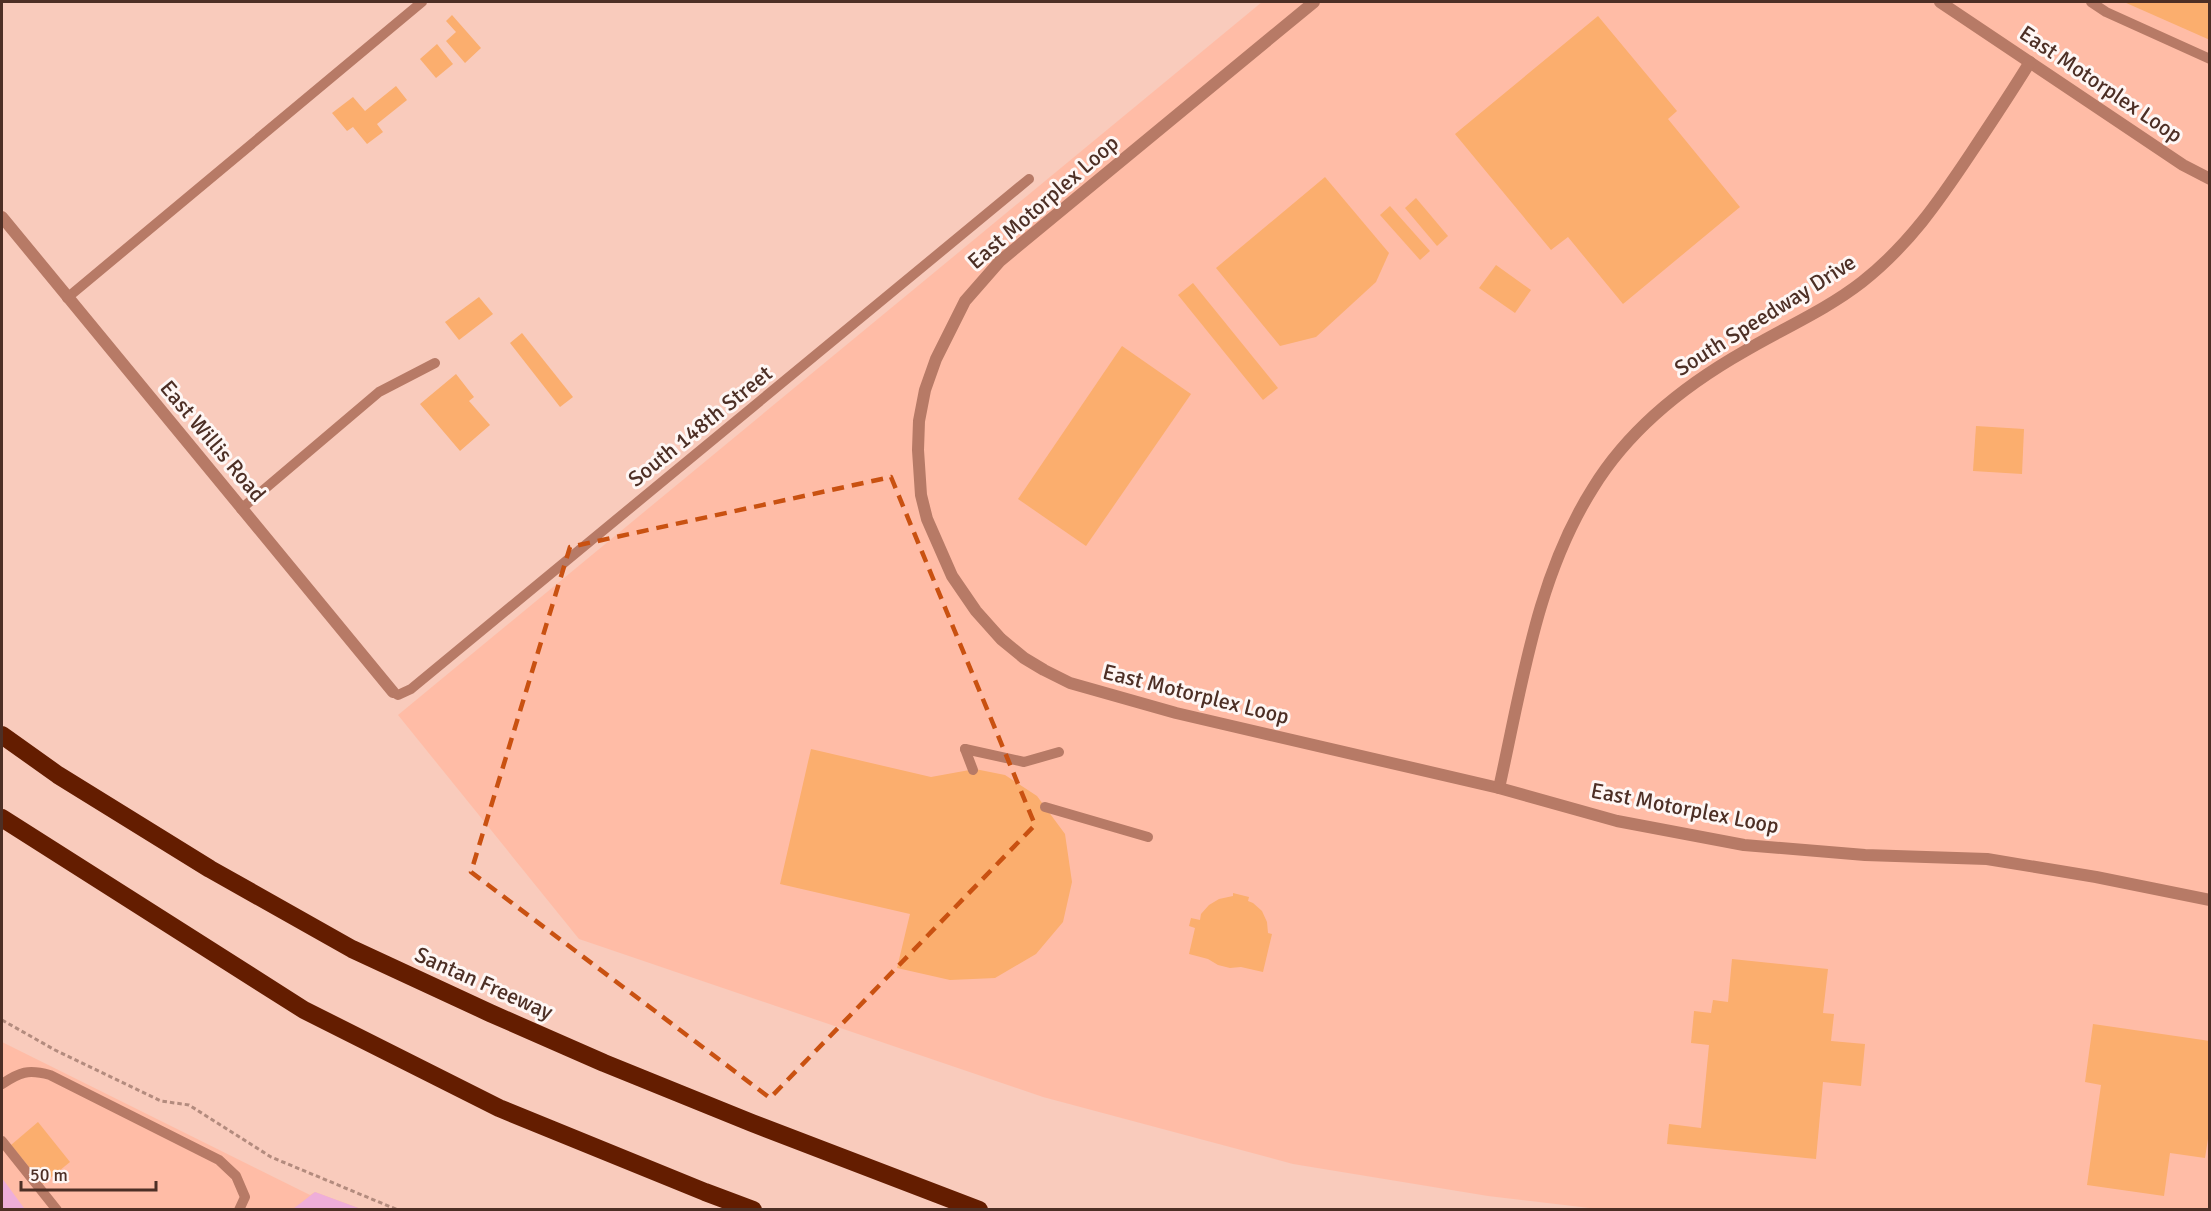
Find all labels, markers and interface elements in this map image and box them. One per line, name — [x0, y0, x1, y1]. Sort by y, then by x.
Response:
street label: East Motorplex Loop — [2014, 19, 2188, 149]
street label: East Motorplex Loop — [962, 129, 1124, 275]
street label: South Speedway Drive — [1669, 248, 1861, 382]
street label: South 148th Street — [622, 359, 778, 492]
street label: East Willis Road — [154, 375, 272, 507]
street label: East Motorplex Loop — [1100, 658, 1292, 730]
street label: East Motorplex Loop — [1589, 777, 1781, 839]
street label: Santan Freeway — [411, 941, 558, 1026]
scale bar — [21, 1154, 156, 1192]
text: 50 m — [30, 1164, 68, 1186]

